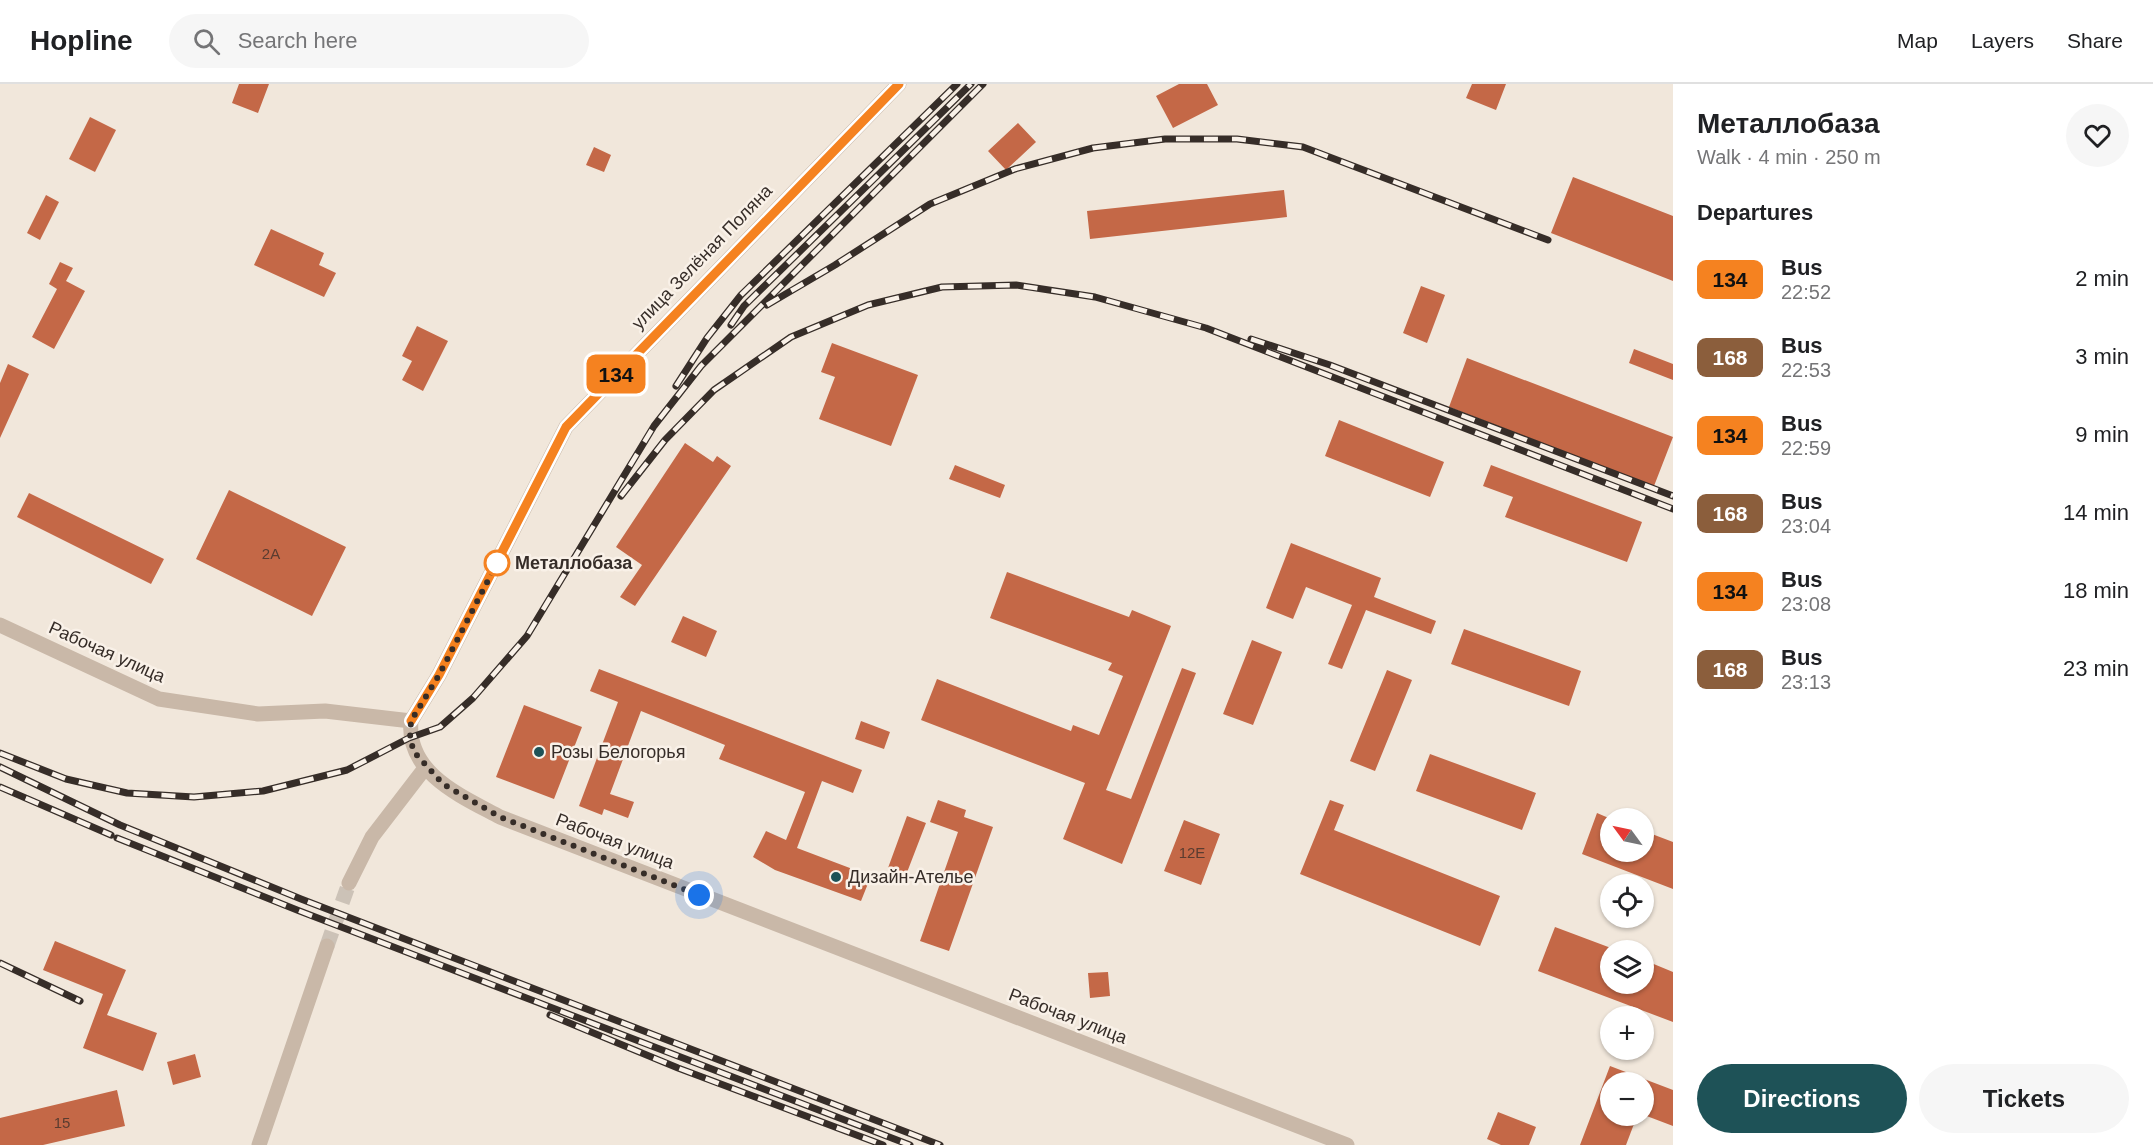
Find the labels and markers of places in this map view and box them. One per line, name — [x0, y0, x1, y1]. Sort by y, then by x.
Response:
marker: Металлобаза — [484, 550, 510, 576]
place label: Металлобаза — [515, 553, 633, 573]
place label: Розы Белогорья — [551, 742, 685, 762]
marker: Розы Белогорья — [532, 745, 546, 759]
place label: Дизайн-Ателье — [848, 867, 973, 887]
marker: Дизайн-Ателье — [829, 870, 843, 884]

